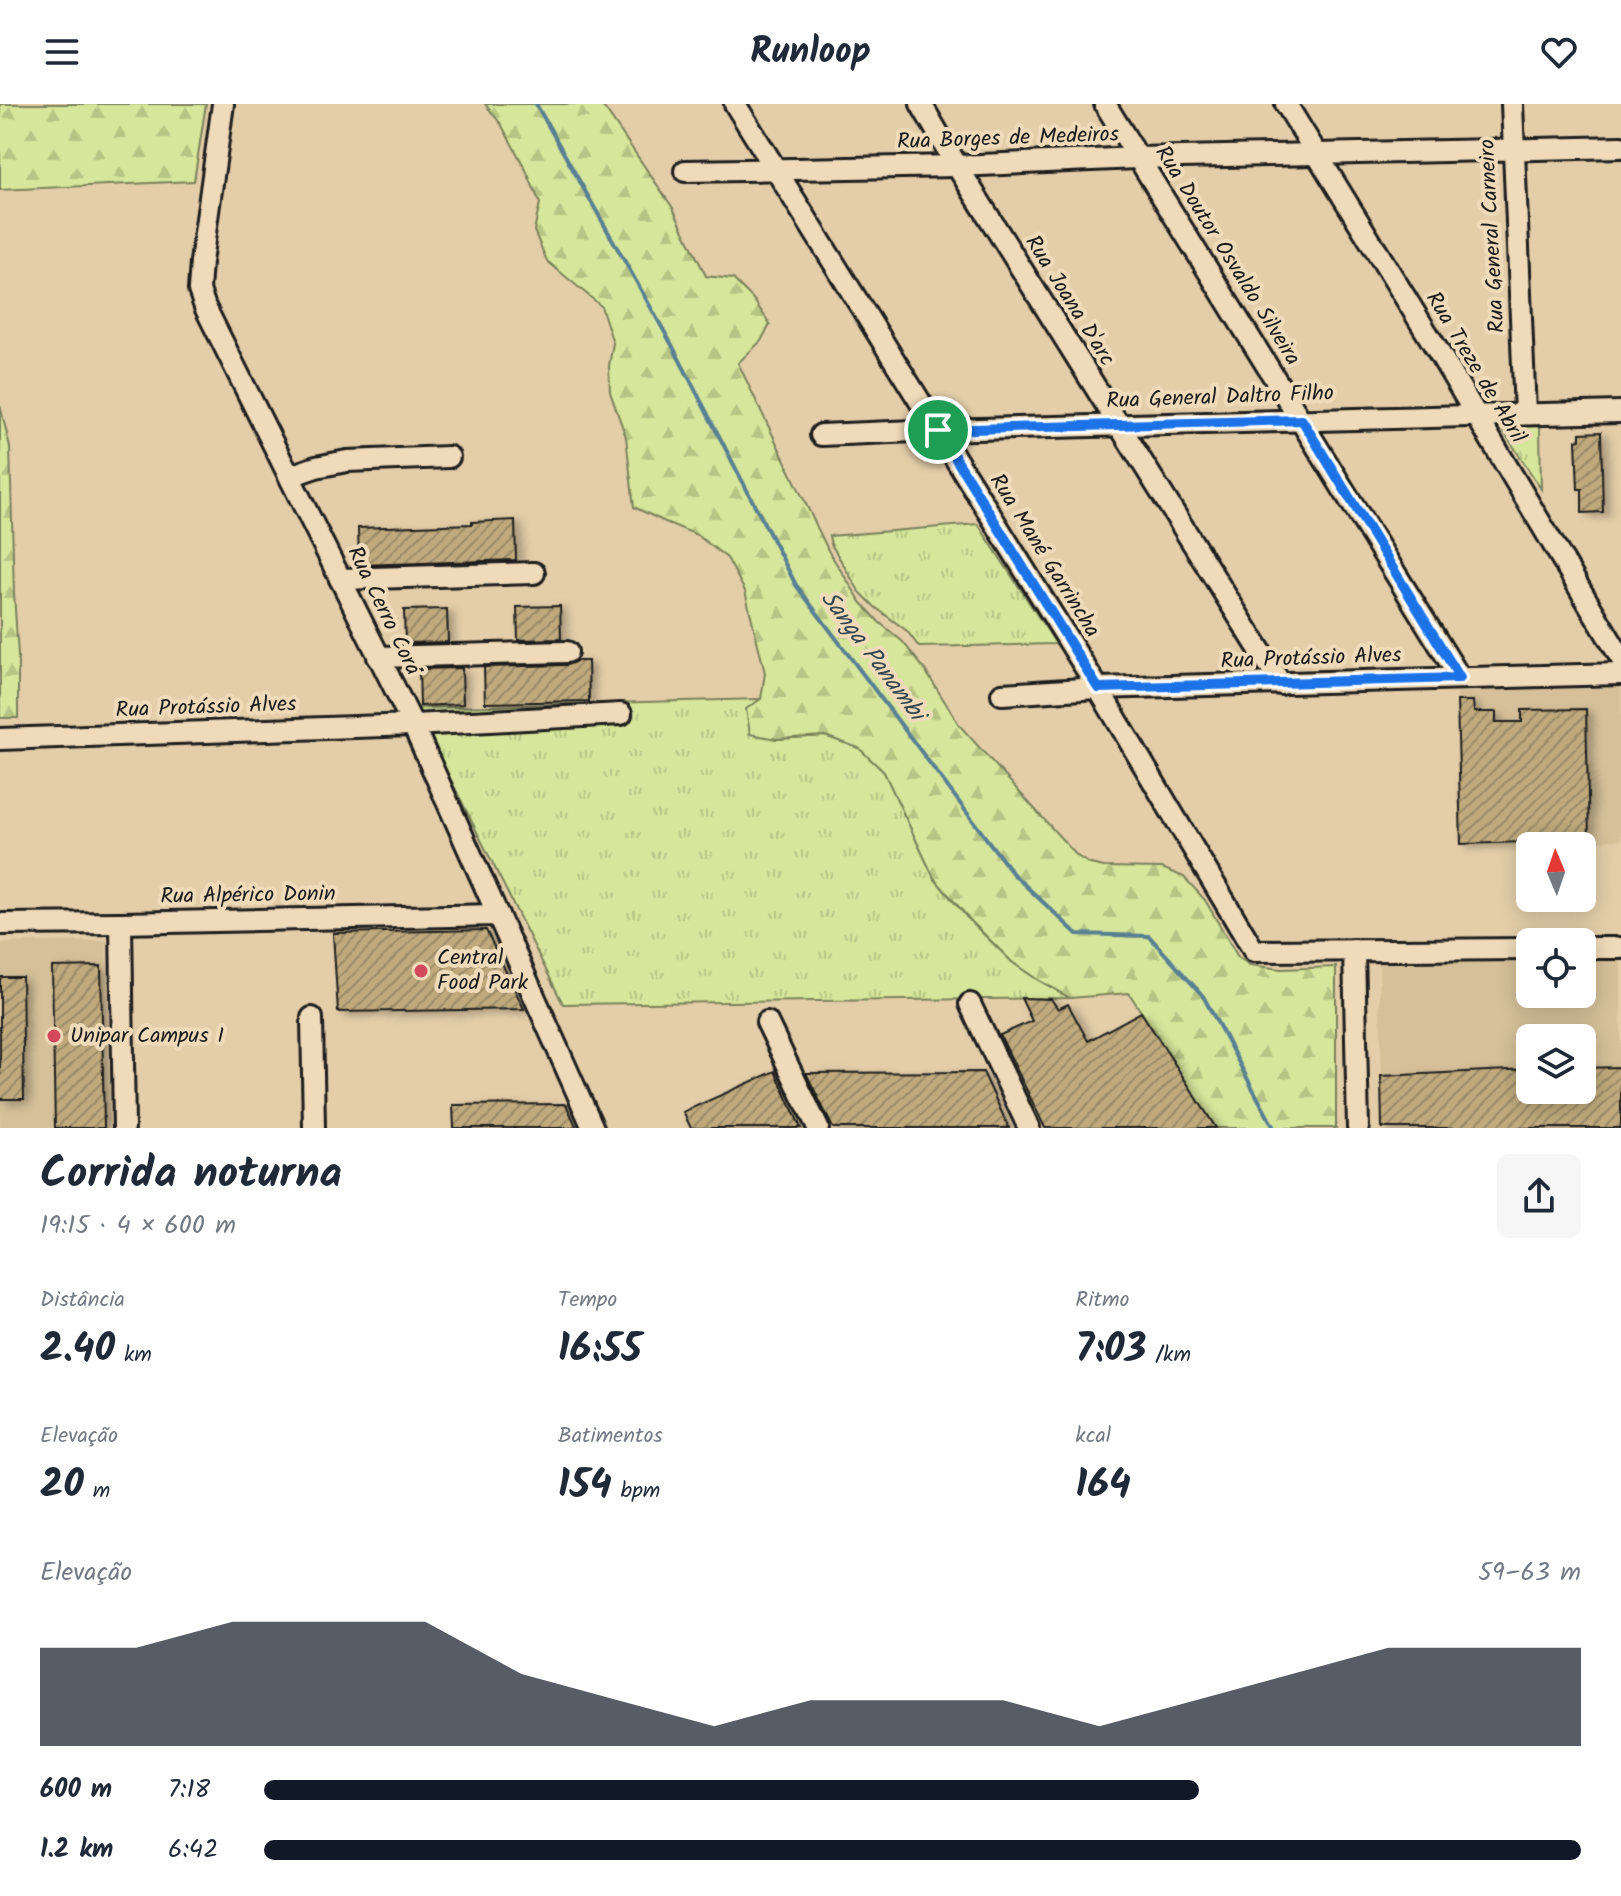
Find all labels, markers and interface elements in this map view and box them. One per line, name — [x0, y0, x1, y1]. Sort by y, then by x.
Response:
text: Runloop — [750, 24, 871, 81]
icon: menu — [40, 30, 84, 74]
icon: heart — [1537, 30, 1581, 74]
street label: Rua Borges de Medeiros — [896, 118, 1120, 160]
street label: Rua General Carneiro — [1470, 138, 1516, 334]
street label: Rua Doutor Osvaldo Silveira — [1145, 139, 1309, 373]
street label: Rua Joana D'arc — [1015, 229, 1123, 374]
street label: Rua Treze de Abril — [1416, 285, 1535, 451]
street label: Rua General Daltro Filho — [1106, 377, 1334, 419]
pin — [904, 396, 972, 464]
icon: arrive — [916, 408, 960, 452]
street label: Rua Mané Garrincha — [979, 467, 1109, 645]
street label: Rua Cerro Corá — [337, 540, 431, 684]
water label: Sanga Panambi — [810, 582, 937, 734]
street label: Rua Protássio Alves — [1220, 638, 1403, 680]
street label: Rua Protássio Alves — [115, 687, 298, 729]
north arrow — [1516, 832, 1596, 912]
map controls — [1516, 832, 1596, 1104]
street label: Rua Alpérico Donin — [160, 877, 336, 915]
button: locate — [1516, 928, 1596, 1008]
place label: Central Food Park — [437, 941, 529, 1001]
marker: Central Food Park — [412, 962, 430, 980]
place label: Unipar Campus I — [70, 1019, 224, 1054]
button: layers — [1516, 1024, 1596, 1104]
marker: Unipar Campus I — [45, 1027, 63, 1045]
text: Corrida noturna — [40, 1140, 342, 1210]
button: share — [1497, 1154, 1581, 1238]
text: 19:15 · 4 × 600 m — [40, 1205, 236, 1247]
text: Distância — [40, 1283, 125, 1318]
text: Tempo — [558, 1283, 617, 1318]
text: Ritmo — [1075, 1283, 1129, 1318]
text: 2.40 — [40, 1318, 115, 1382]
text: 16:55 — [558, 1318, 642, 1382]
text: 7:03 — [1075, 1318, 1146, 1382]
text: km — [115, 1338, 152, 1373]
text: /km — [1146, 1338, 1191, 1373]
text: Elevação — [40, 1419, 118, 1454]
text: Batimentos — [558, 1419, 663, 1454]
text: kcal — [1075, 1419, 1111, 1454]
text: 20 — [40, 1454, 84, 1518]
text: 154 — [558, 1454, 612, 1518]
text: 164 — [1075, 1454, 1131, 1518]
text: m — [84, 1474, 110, 1509]
text: bpm — [612, 1474, 660, 1509]
text: Elevação — [40, 1552, 132, 1594]
text: 59–63 m — [1478, 1552, 1581, 1594]
text: 600 m — [40, 1769, 112, 1811]
text: 7:18 — [168, 1769, 210, 1811]
text: 1.2 km — [40, 1829, 113, 1871]
text: 6:42 — [168, 1829, 218, 1871]

